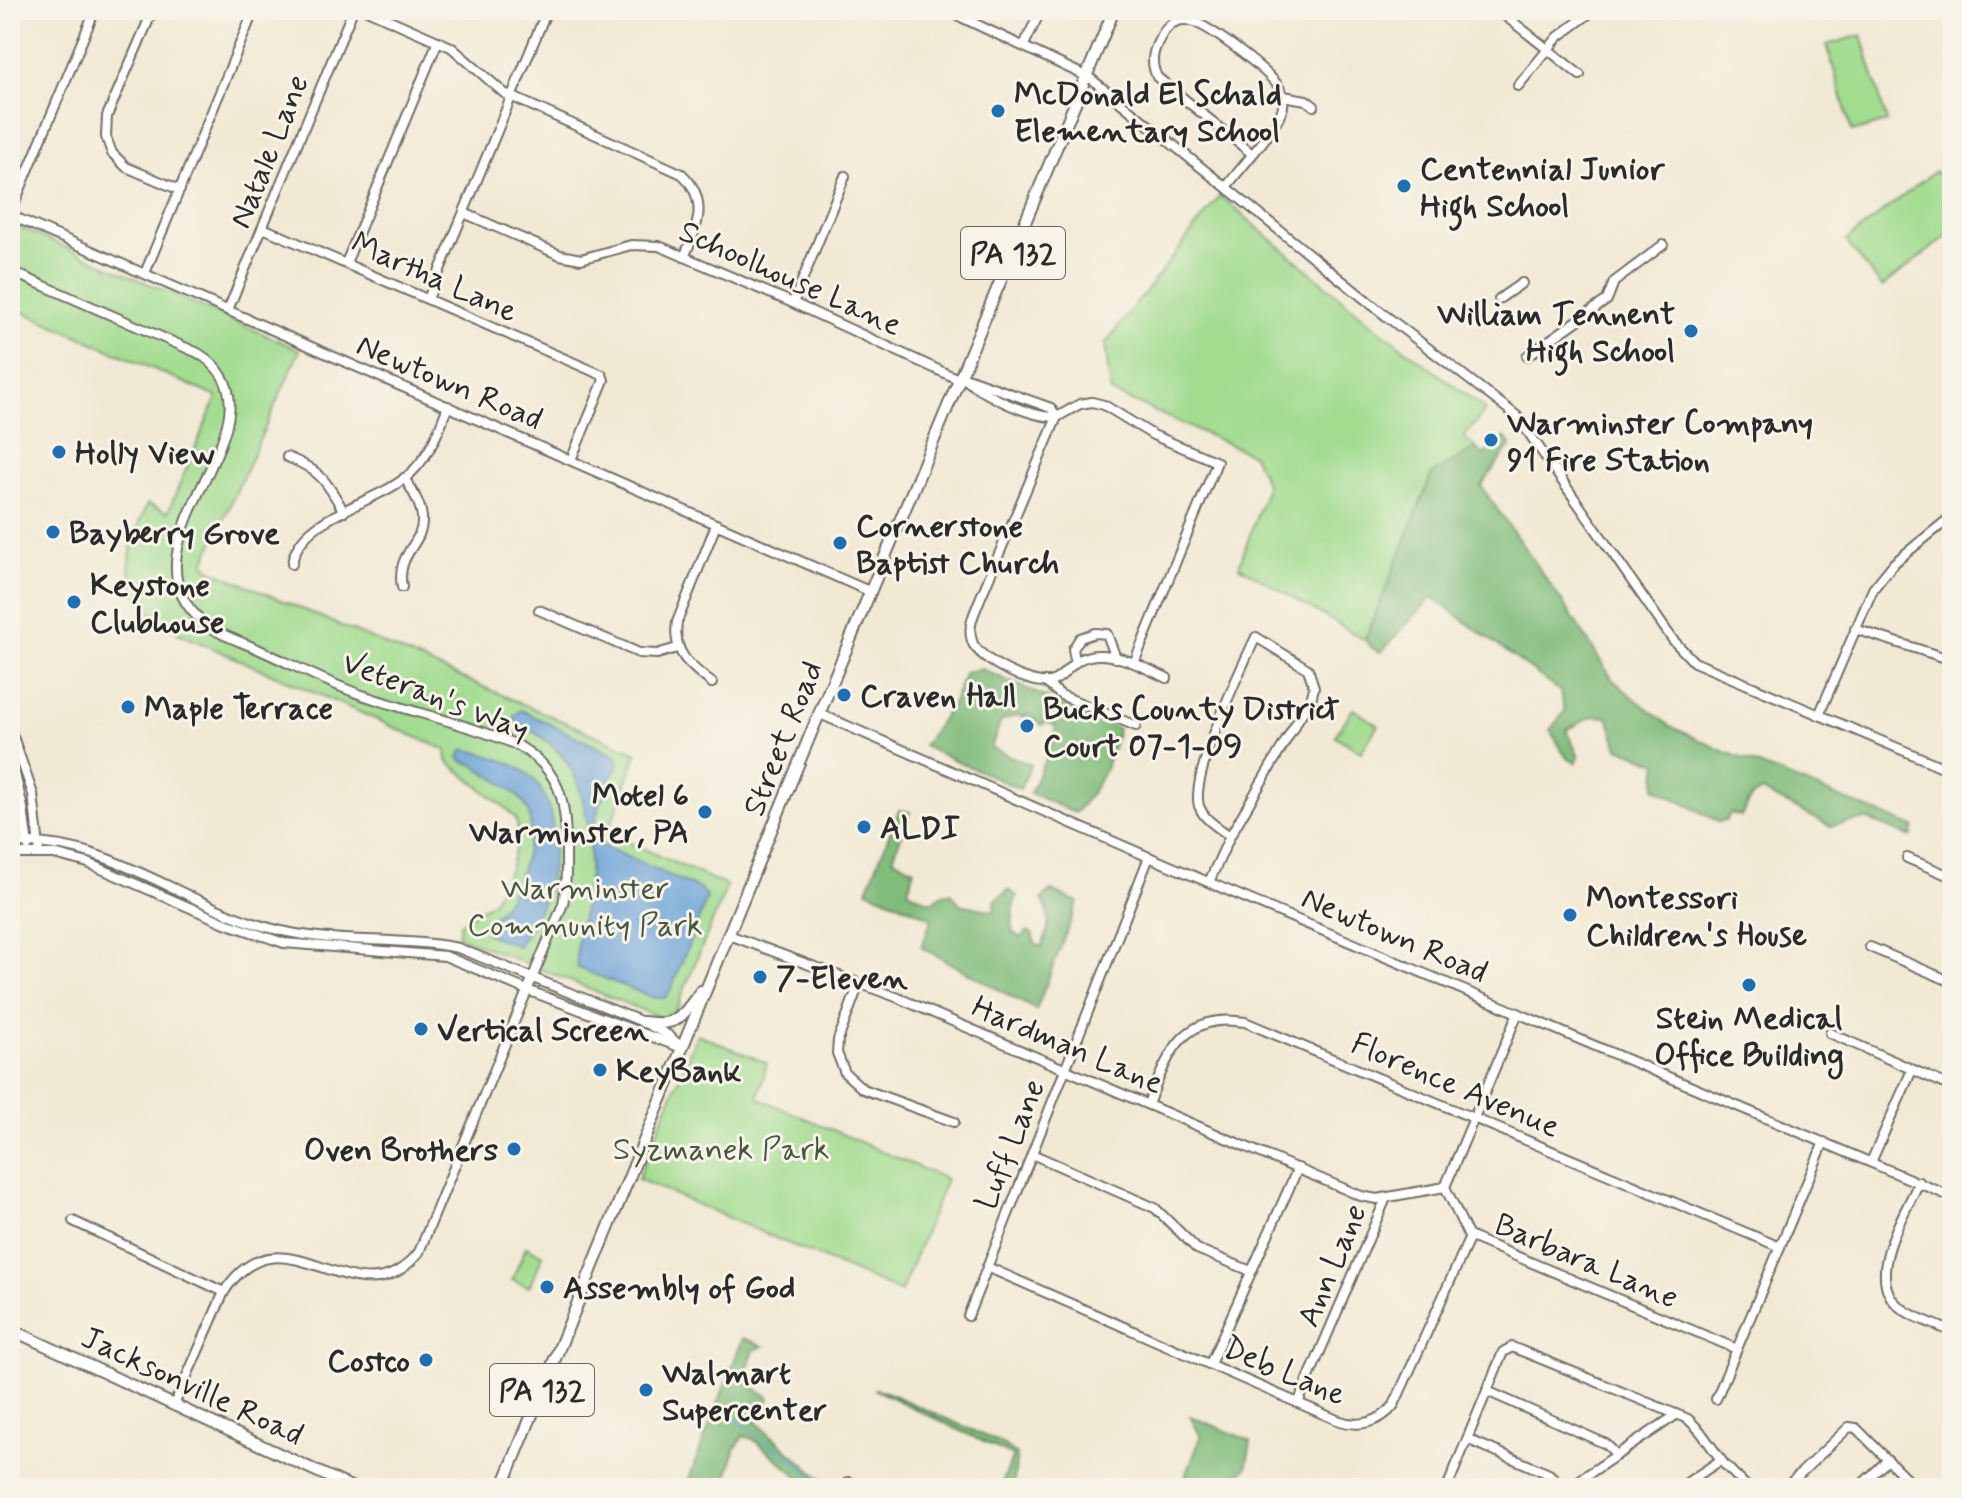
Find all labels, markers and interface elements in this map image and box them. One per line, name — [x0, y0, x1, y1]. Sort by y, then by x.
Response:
street label: Natale Lane — [220, 69, 320, 235]
place label: McDonald El Schald Elementary School — [1014, 74, 1282, 153]
marker: McDonald El Schald Elementary School — [989, 102, 1007, 120]
place label: Centennial Junior High School — [1420, 149, 1665, 232]
marker: Centennial Junior High School — [1395, 177, 1413, 195]
street label: Schoolhouse Lane — [672, 211, 908, 347]
street label: Martha Lane — [344, 222, 524, 333]
road number: PA 132 — [961, 227, 1065, 279]
place label: William Tennent High School — [1437, 294, 1675, 377]
marker: William Tennent High School — [1682, 322, 1700, 340]
street label: Newtown Road — [350, 325, 549, 441]
place label: Warminster Company 91 Fire Station — [1507, 403, 1813, 482]
marker: Warminster Company 91 Fire Station — [1482, 431, 1500, 449]
place label: Holly View — [75, 433, 215, 475]
marker: Holly View — [50, 443, 68, 461]
place label: Cornerstone Baptist Church — [856, 506, 1059, 585]
place label: Bayberry Grove — [69, 513, 280, 555]
marker: Bayberry Grove — [44, 523, 62, 541]
marker: Cornerstone Baptist Church — [831, 534, 849, 552]
place label: Keystone Clubhouse — [90, 565, 224, 644]
marker: Keystone Clubhouse — [65, 593, 83, 611]
street label: Veteran's Way — [336, 642, 535, 752]
street label: Street Road — [734, 655, 834, 823]
place label: Craven Hall — [860, 676, 1017, 718]
marker: Craven Hall — [835, 686, 853, 704]
place label: Maple Terrace — [144, 688, 333, 730]
place label: Bucks County District Court 07-1-09 — [1043, 689, 1339, 768]
marker: Maple Terrace — [119, 698, 137, 716]
marker: Bucks County District Court 07-1-09 — [1018, 717, 1036, 735]
place label: Motel 6 Warminster, PA — [469, 775, 689, 854]
marker: Motel 6 Warminster, PA — [696, 803, 714, 821]
place label: ALDI — [880, 808, 960, 850]
marker: ALDI — [855, 818, 873, 836]
park label: Warminster Community Park — [467, 868, 703, 947]
street label: Newtown Road — [1295, 878, 1494, 994]
place label: Montessori Children's House — [1586, 878, 1807, 957]
marker: Montessori Children's House — [1561, 906, 1579, 924]
place label: 7-Eleven — [776, 958, 908, 1000]
marker: 7-Eleven — [751, 968, 769, 986]
marker: Stein Medical Office Building — [1740, 976, 1758, 994]
street label: Hardman Lane — [965, 987, 1169, 1105]
place label: Stein Medical Office Building — [1654, 998, 1844, 1080]
place label: Vertical Screen — [437, 1010, 650, 1052]
marker: Vertical Screen — [412, 1020, 430, 1038]
street label: Florence Avenue — [1345, 1023, 1566, 1149]
place label: KeyBank — [616, 1051, 741, 1093]
marker: KeyBank — [591, 1061, 609, 1079]
street label: Luff Lane — [966, 1073, 1056, 1216]
park label: Syzmanek Park — [613, 1129, 829, 1171]
place label: Oven Brothers — [304, 1130, 498, 1172]
marker: Oven Brothers — [505, 1140, 523, 1158]
street label: Ann Lane — [1288, 1198, 1378, 1334]
street label: Barbara Lane — [1488, 1204, 1685, 1319]
place label: Assembly of God — [563, 1268, 795, 1310]
marker: Assembly of God — [538, 1278, 556, 1296]
street label: Jacksonville Road — [74, 1317, 310, 1457]
street label: Deb Lane — [1216, 1327, 1352, 1416]
place label: Costco — [327, 1341, 410, 1383]
marker: Costco — [417, 1351, 435, 1369]
place label: Walmart Supercenter — [662, 1353, 827, 1432]
road number: PA 132 — [490, 1364, 594, 1416]
marker: Walmart Supercenter — [637, 1381, 655, 1399]

